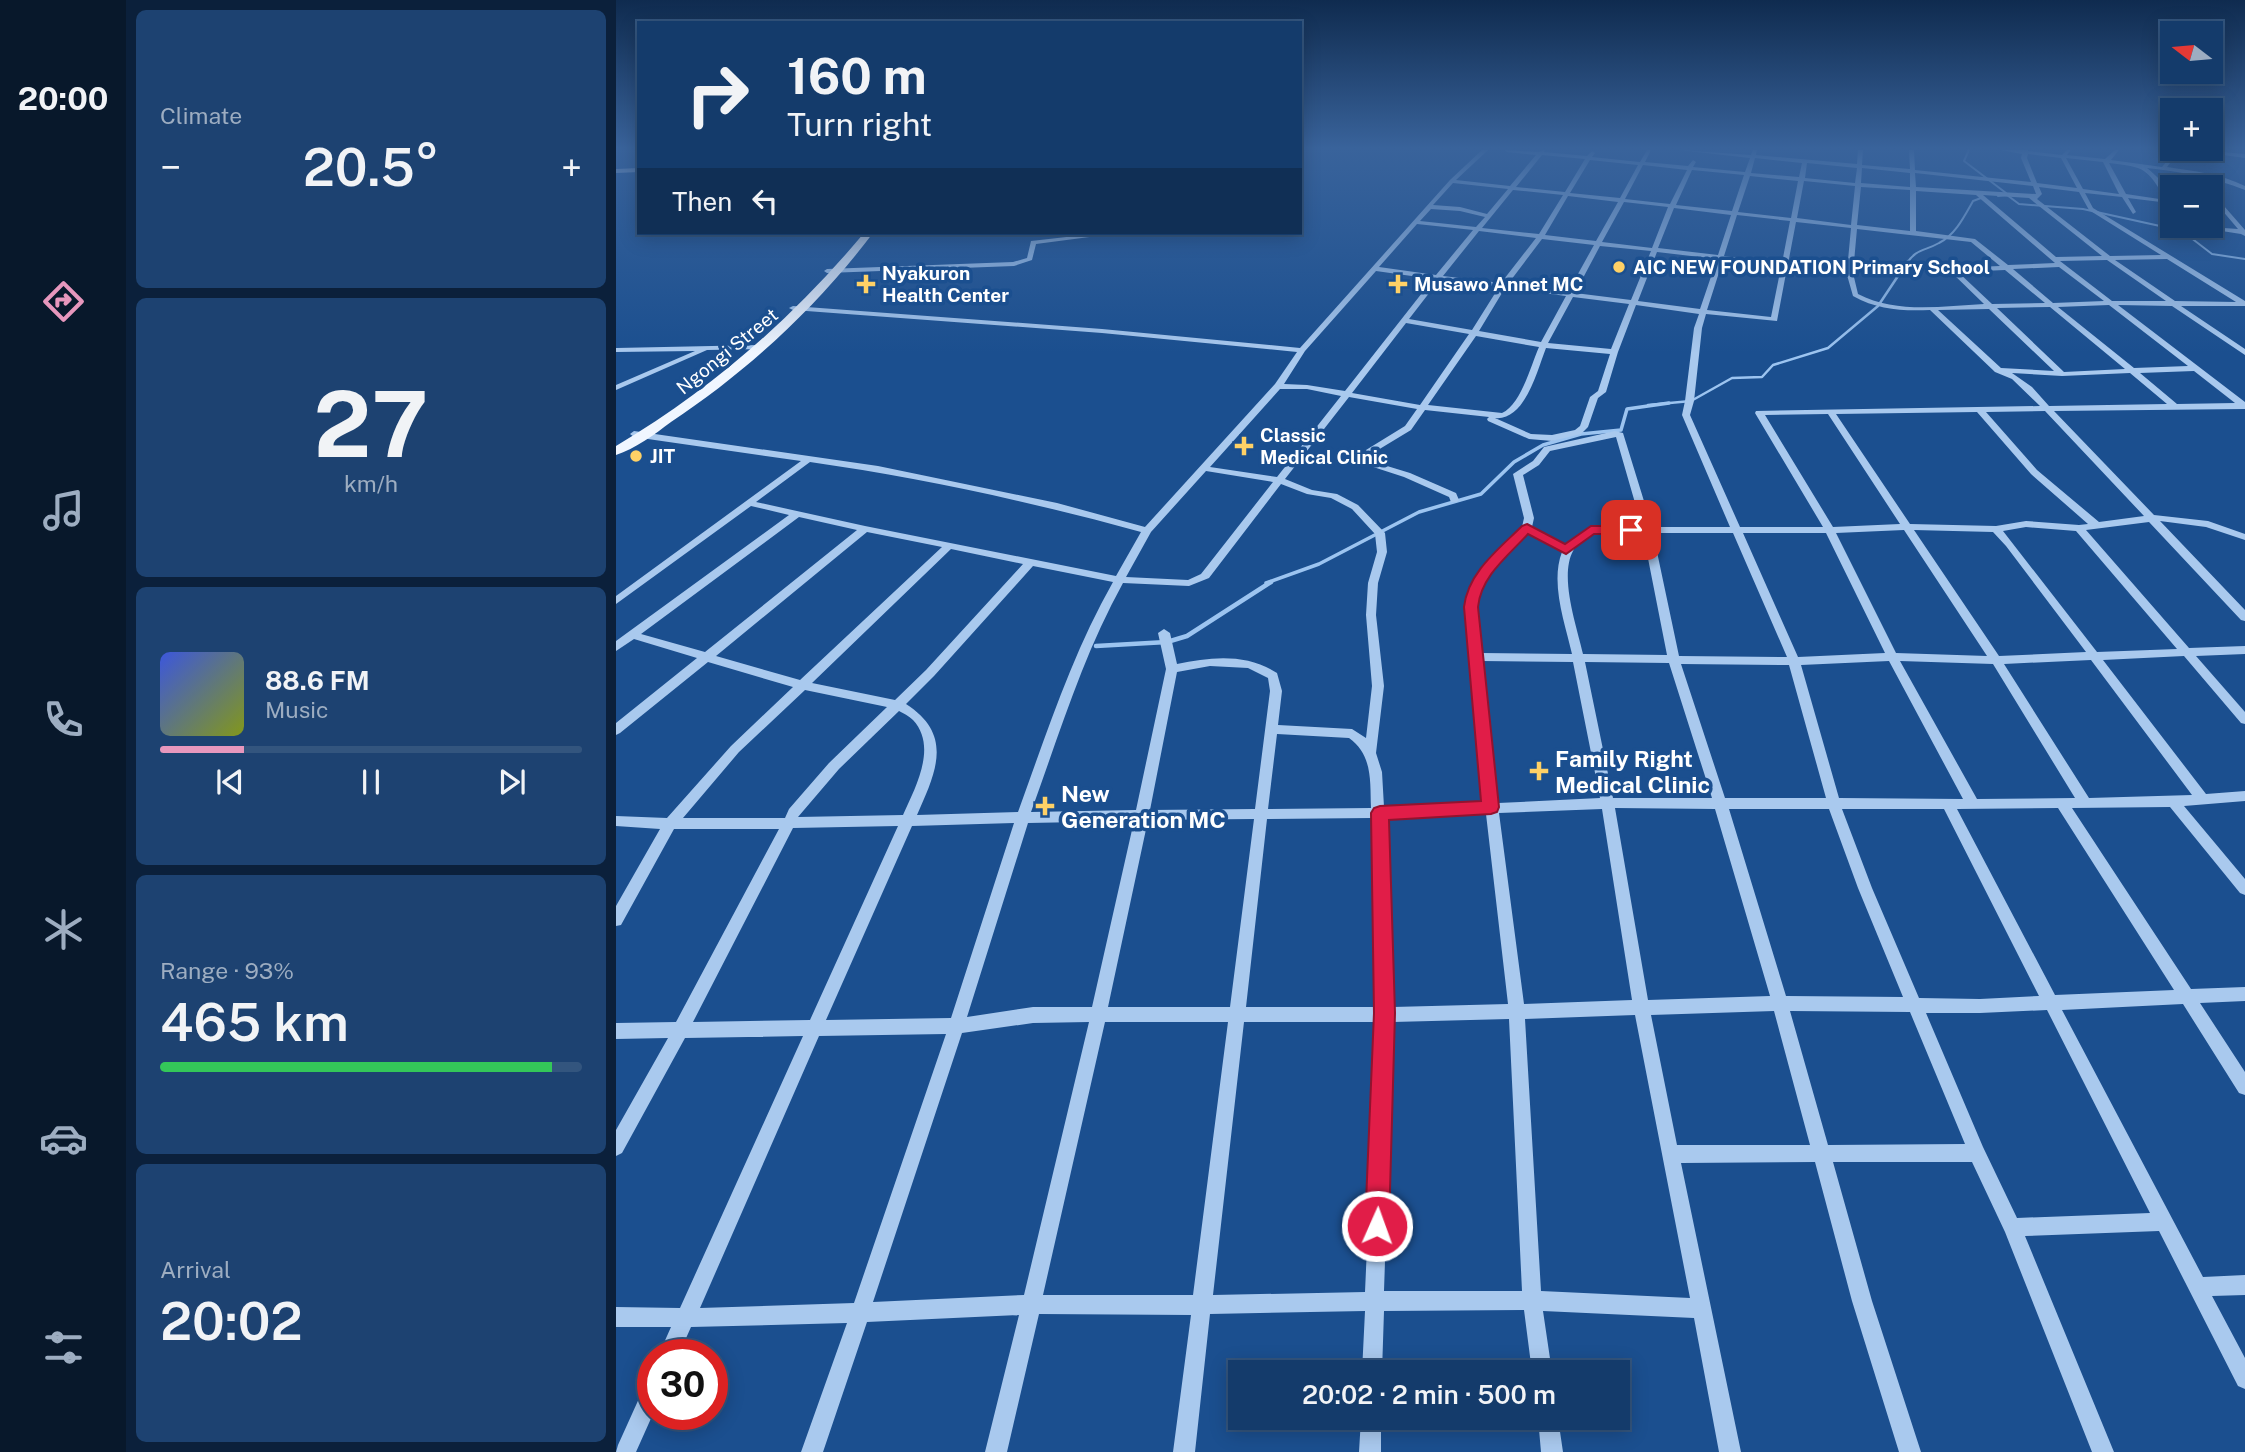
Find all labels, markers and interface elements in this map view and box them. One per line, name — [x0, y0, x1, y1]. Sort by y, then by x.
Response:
north arrow — [2160, 21, 2222, 84]
map controls — [2160, 21, 2223, 238]
text: 160 m — [787, 47, 927, 105]
icon: right — [672, 49, 763, 140]
text: 20:00 — [18, 80, 108, 117]
button: + — [2160, 98, 2223, 161]
text: Climate — [160, 102, 242, 129]
text: Turn right — [787, 106, 932, 143]
text: 20.5° — [303, 137, 439, 198]
text: − — [160, 145, 181, 190]
text: + — [561, 145, 582, 190]
button: − — [2160, 175, 2223, 238]
icon: left — [746, 182, 784, 220]
text: Then — [672, 186, 732, 217]
place label: AIC NEW FOUNDATION Primary School — [1633, 256, 1990, 278]
marker: AIC NEW FOUNDATION Primary School — [1611, 259, 1627, 275]
place label: Nyakuron Health Center — [882, 262, 1009, 306]
place label: Musawo Annet MC — [1414, 273, 1583, 295]
marker: Nyakuron Health Center — [856, 274, 876, 294]
marker: Musawo Annet MC — [1388, 274, 1408, 294]
icon: directions — [39, 277, 88, 326]
street label: Ngongi Street — [672, 303, 782, 399]
text: 27 — [314, 371, 428, 477]
place label: Classic Medical Clinic — [1260, 424, 1388, 468]
marker: Classic Medical Clinic — [1234, 436, 1254, 456]
place label: JIT — [650, 445, 675, 467]
marker: JIT — [628, 448, 644, 464]
text: km/h — [344, 470, 398, 497]
icon: music — [39, 486, 88, 535]
pin — [1601, 500, 1661, 560]
icon: arrive — [1612, 511, 1650, 549]
text: 88.6 FM — [265, 665, 370, 696]
icon: phone — [39, 695, 88, 744]
text: Music — [265, 696, 329, 723]
place label: Family Right Medical Clinic — [1555, 745, 1710, 798]
marker: Family Right Medical Clinic — [1529, 761, 1549, 781]
icon: previous — [211, 763, 249, 801]
icon: pause — [352, 763, 390, 801]
icon: next — [493, 763, 531, 801]
place label: New Generation MC — [1061, 780, 1226, 833]
marker: New Generation MC — [1035, 796, 1055, 816]
icon: climate — [39, 905, 88, 954]
text: Range · 93% — [160, 957, 294, 984]
text: 465 km — [160, 992, 349, 1053]
icon: car — [39, 1114, 88, 1163]
position arrow — [1340, 1189, 1414, 1263]
text: Arrival — [160, 1256, 231, 1283]
text: 20:02 — [160, 1291, 303, 1352]
icon: filters — [39, 1323, 88, 1372]
speed limit sign: 30 — [637, 1339, 728, 1430]
text: 20:02 · 2 min · 500 m — [1302, 1379, 1556, 1410]

